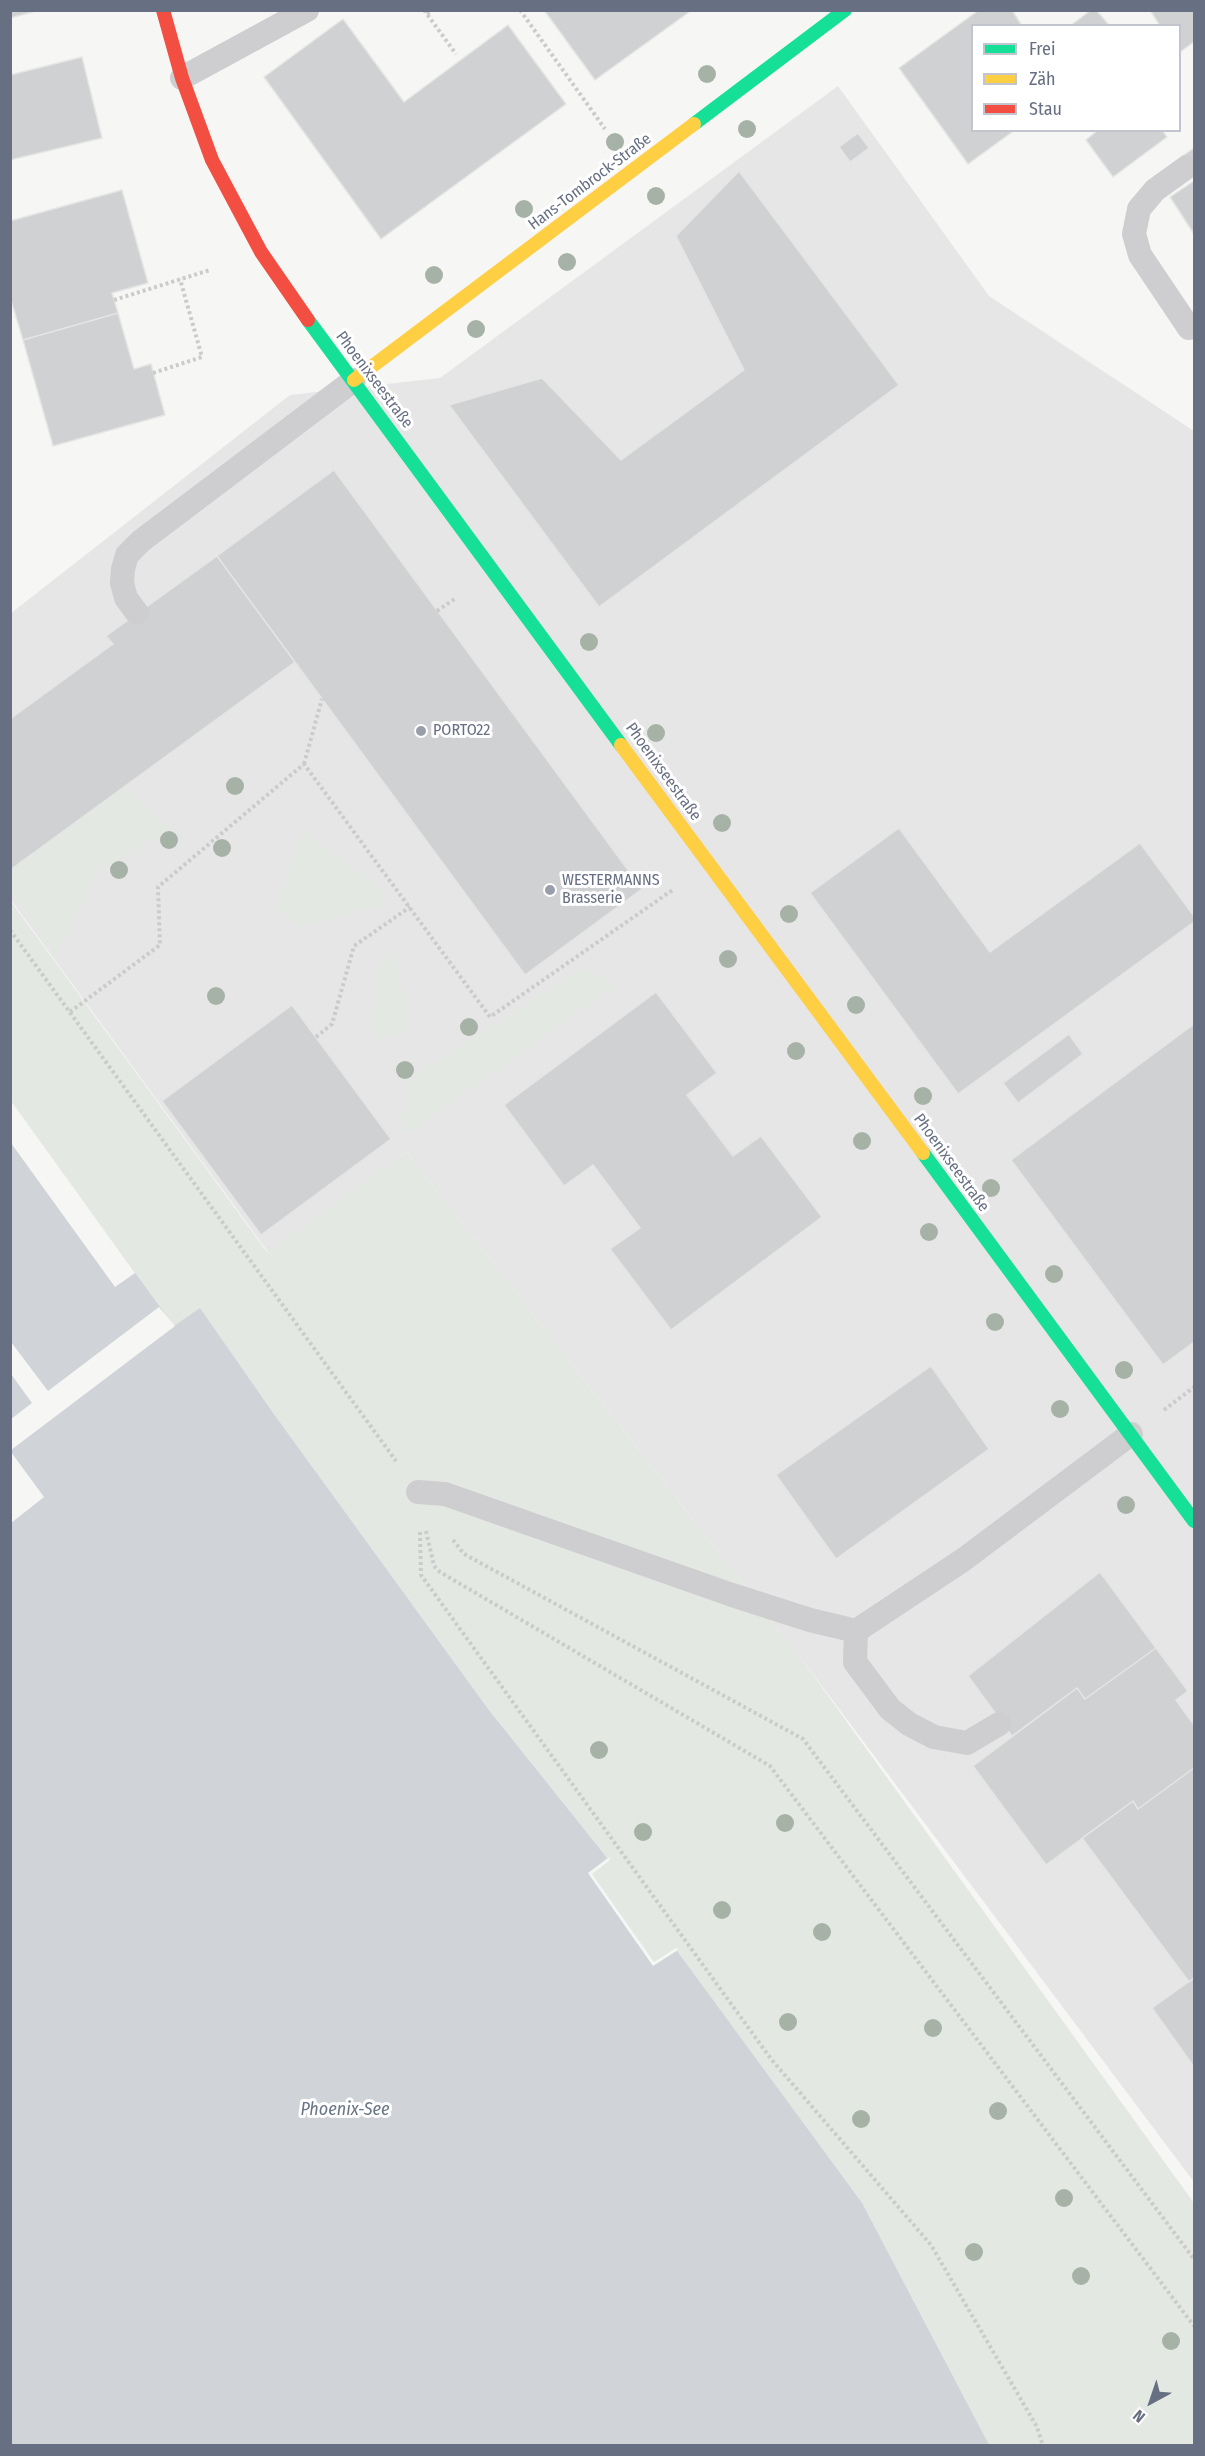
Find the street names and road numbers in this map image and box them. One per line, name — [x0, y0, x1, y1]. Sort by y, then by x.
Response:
street label: Hans-Tombrock-Straße — [525, 130, 655, 234]
street label: Phoenixseestraße — [331, 328, 417, 432]
street label: Phoenixseestraße — [621, 719, 705, 825]
street label: Phoenixseestraße — [909, 1110, 993, 1216]

